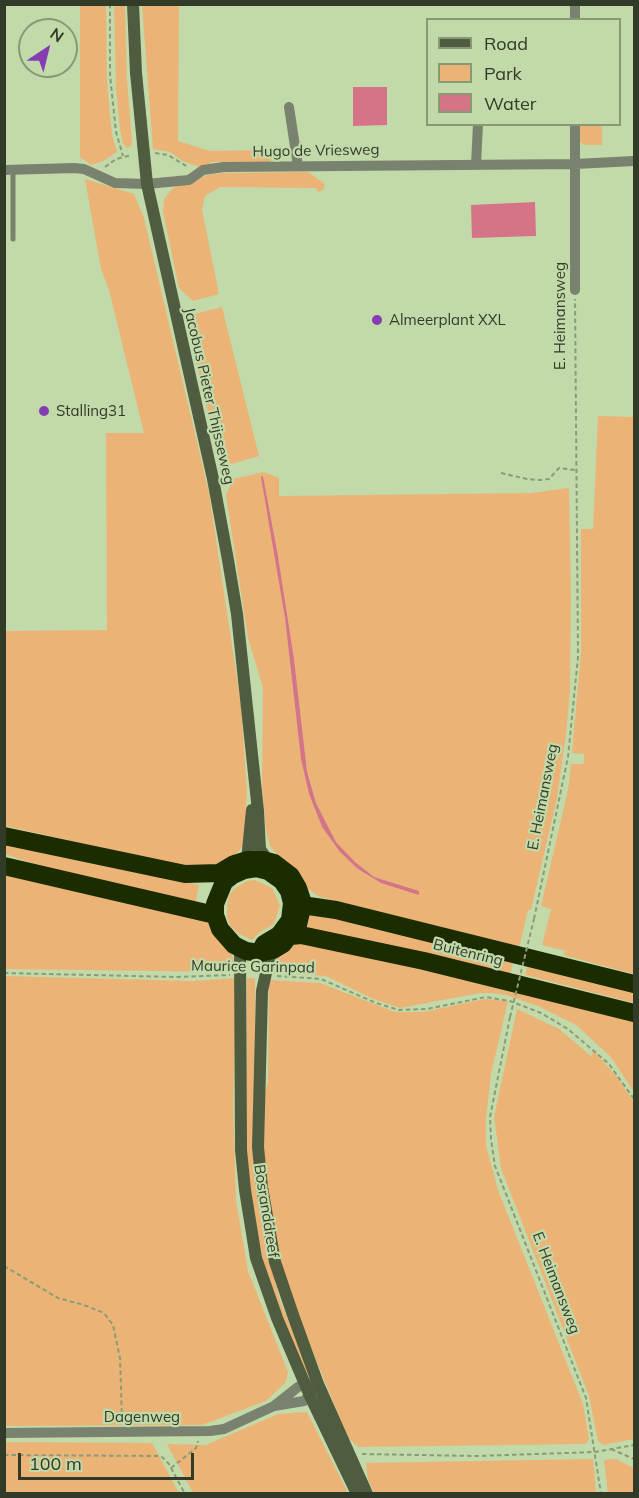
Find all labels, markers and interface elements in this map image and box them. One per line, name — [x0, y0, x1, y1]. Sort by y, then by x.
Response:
north arrow — [18, 18, 78, 78]
legend — [426, 18, 621, 126]
text: N — [46, 23, 68, 47]
text: Road — [484, 32, 528, 55]
text: Park — [484, 62, 522, 85]
text: Water — [484, 92, 536, 115]
street label: Hugo de Vriesweg — [252, 141, 380, 161]
street label: E. Heimansweg — [551, 262, 569, 370]
street label: Jacobus Pieter Thijsseweg — [180, 306, 238, 486]
place label: Almeerplant XXL — [389, 311, 506, 329]
marker: Almeerplant XXL — [370, 313, 384, 327]
place label: Stalling31 — [56, 402, 126, 420]
marker: Stalling31 — [37, 404, 51, 418]
street label: E. Heimansweg — [524, 742, 562, 852]
street label: Buitenring — [431, 936, 505, 970]
street label: Maurice Garinpad — [191, 957, 315, 977]
street label: Bosranddreef — [250, 1163, 282, 1259]
street label: E. Heimansweg — [528, 1229, 584, 1337]
street label: Dagenweg — [104, 1408, 180, 1426]
scale bar — [21, 1441, 196, 1479]
text: 100 m — [29, 1452, 82, 1475]

